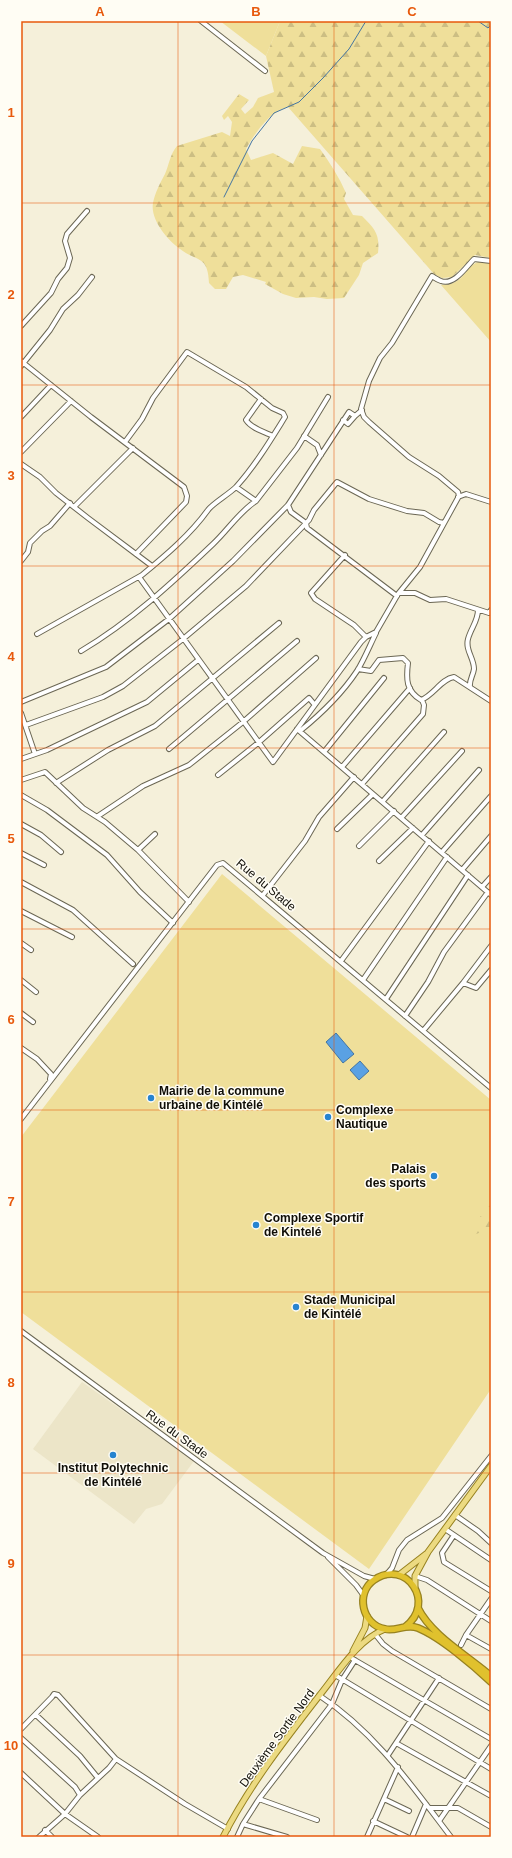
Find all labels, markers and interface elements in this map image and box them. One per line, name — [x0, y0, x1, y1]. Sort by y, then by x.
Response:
text: A — [95, 4, 105, 19]
text: B — [251, 4, 261, 19]
text: C — [407, 4, 417, 19]
text: 1 — [7, 105, 15, 120]
text: 2 — [7, 287, 15, 302]
text: 3 — [7, 468, 15, 483]
text: 4 — [7, 649, 15, 664]
text: 5 — [7, 831, 15, 846]
street label: Rue du Stade — [233, 856, 299, 914]
text: 6 — [7, 1012, 15, 1027]
place label: Mairie de la commune urbaine de Kintélé — [159, 1084, 285, 1112]
marker: Mairie de la commune urbaine de Kintélé — [146, 1093, 156, 1103]
place label: Complexe Nautique — [336, 1103, 394, 1131]
marker: Complexe Nautique — [323, 1112, 333, 1122]
place label: Palais des sports — [365, 1162, 426, 1190]
marker: Palais des sports — [429, 1171, 439, 1181]
text: 7 — [7, 1194, 15, 1209]
place label: Complexe Sportif de Kintelé — [264, 1211, 364, 1239]
marker: Complexe Sportif de Kintelé — [251, 1220, 261, 1230]
place label: Stade Municipal de Kintélé — [304, 1293, 395, 1321]
marker: Stade Municipal de Kintélé — [291, 1302, 301, 1312]
text: 8 — [7, 1375, 15, 1390]
street label: Rue du Stade — [143, 1407, 211, 1461]
marker: Institut Polytechnic de Kintélé — [108, 1450, 118, 1460]
place label: Institut Polytechnic de Kintélé — [58, 1461, 169, 1489]
text: 9 — [7, 1556, 15, 1571]
street label: Deuxième Sortie Nord — [237, 1686, 317, 1790]
text: 10 — [4, 1738, 18, 1753]

